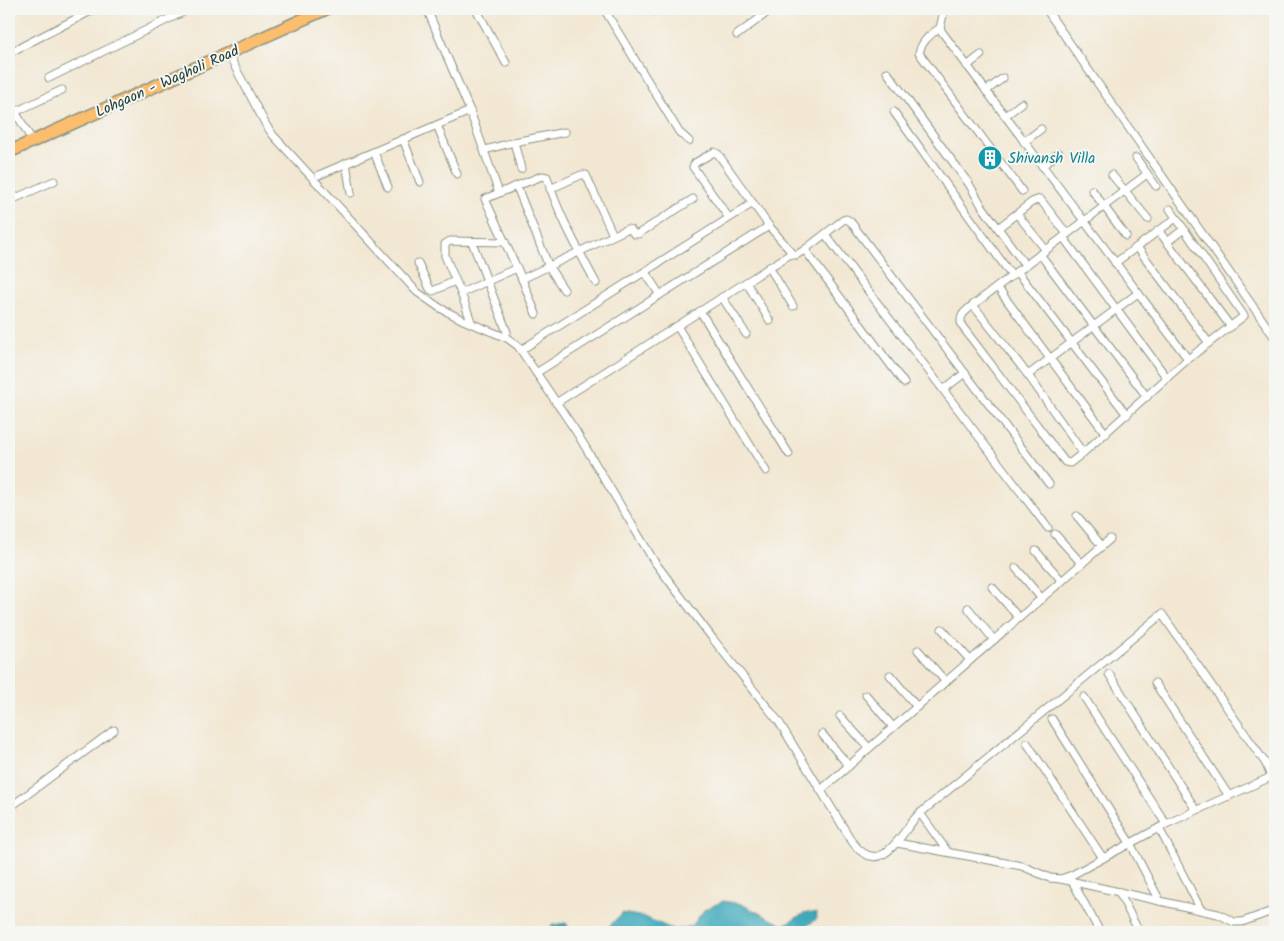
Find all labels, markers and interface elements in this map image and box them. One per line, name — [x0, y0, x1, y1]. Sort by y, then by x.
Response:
street label: Lohgaon - Wagholi Road — [92, 39, 244, 124]
building icon: Shivansh Villa — [977, 145, 1003, 171]
place label: Shivansh Villa — [1008, 147, 1095, 171]

